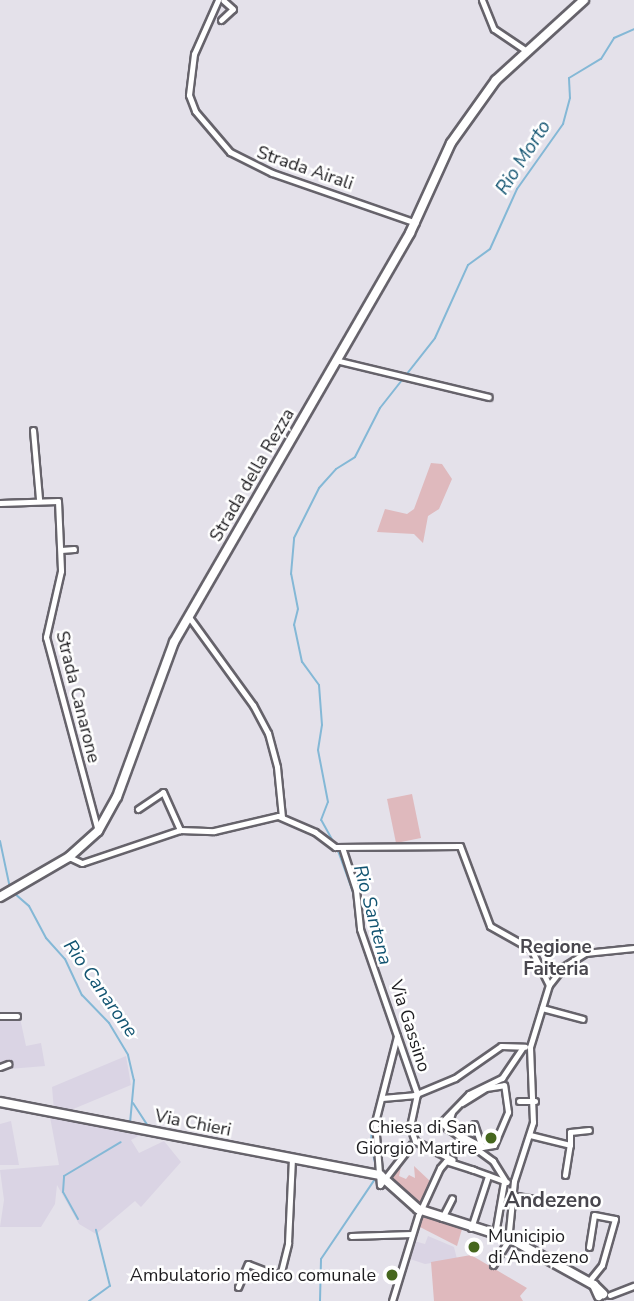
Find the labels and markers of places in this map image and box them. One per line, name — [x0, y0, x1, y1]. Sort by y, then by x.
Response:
place label: Chiesa di San Giorgio Martire — [356, 1117, 477, 1160]
marker: Chiesa di San Giorgio Martire — [483, 1130, 499, 1146]
place label: Municipio di Andezeno — [488, 1226, 589, 1268]
marker: Municipio di Andezeno — [466, 1239, 482, 1255]
place label: Ambulatorio medico comunale — [130, 1264, 376, 1286]
marker: Ambulatorio medico comunale — [382, 1265, 402, 1285]

